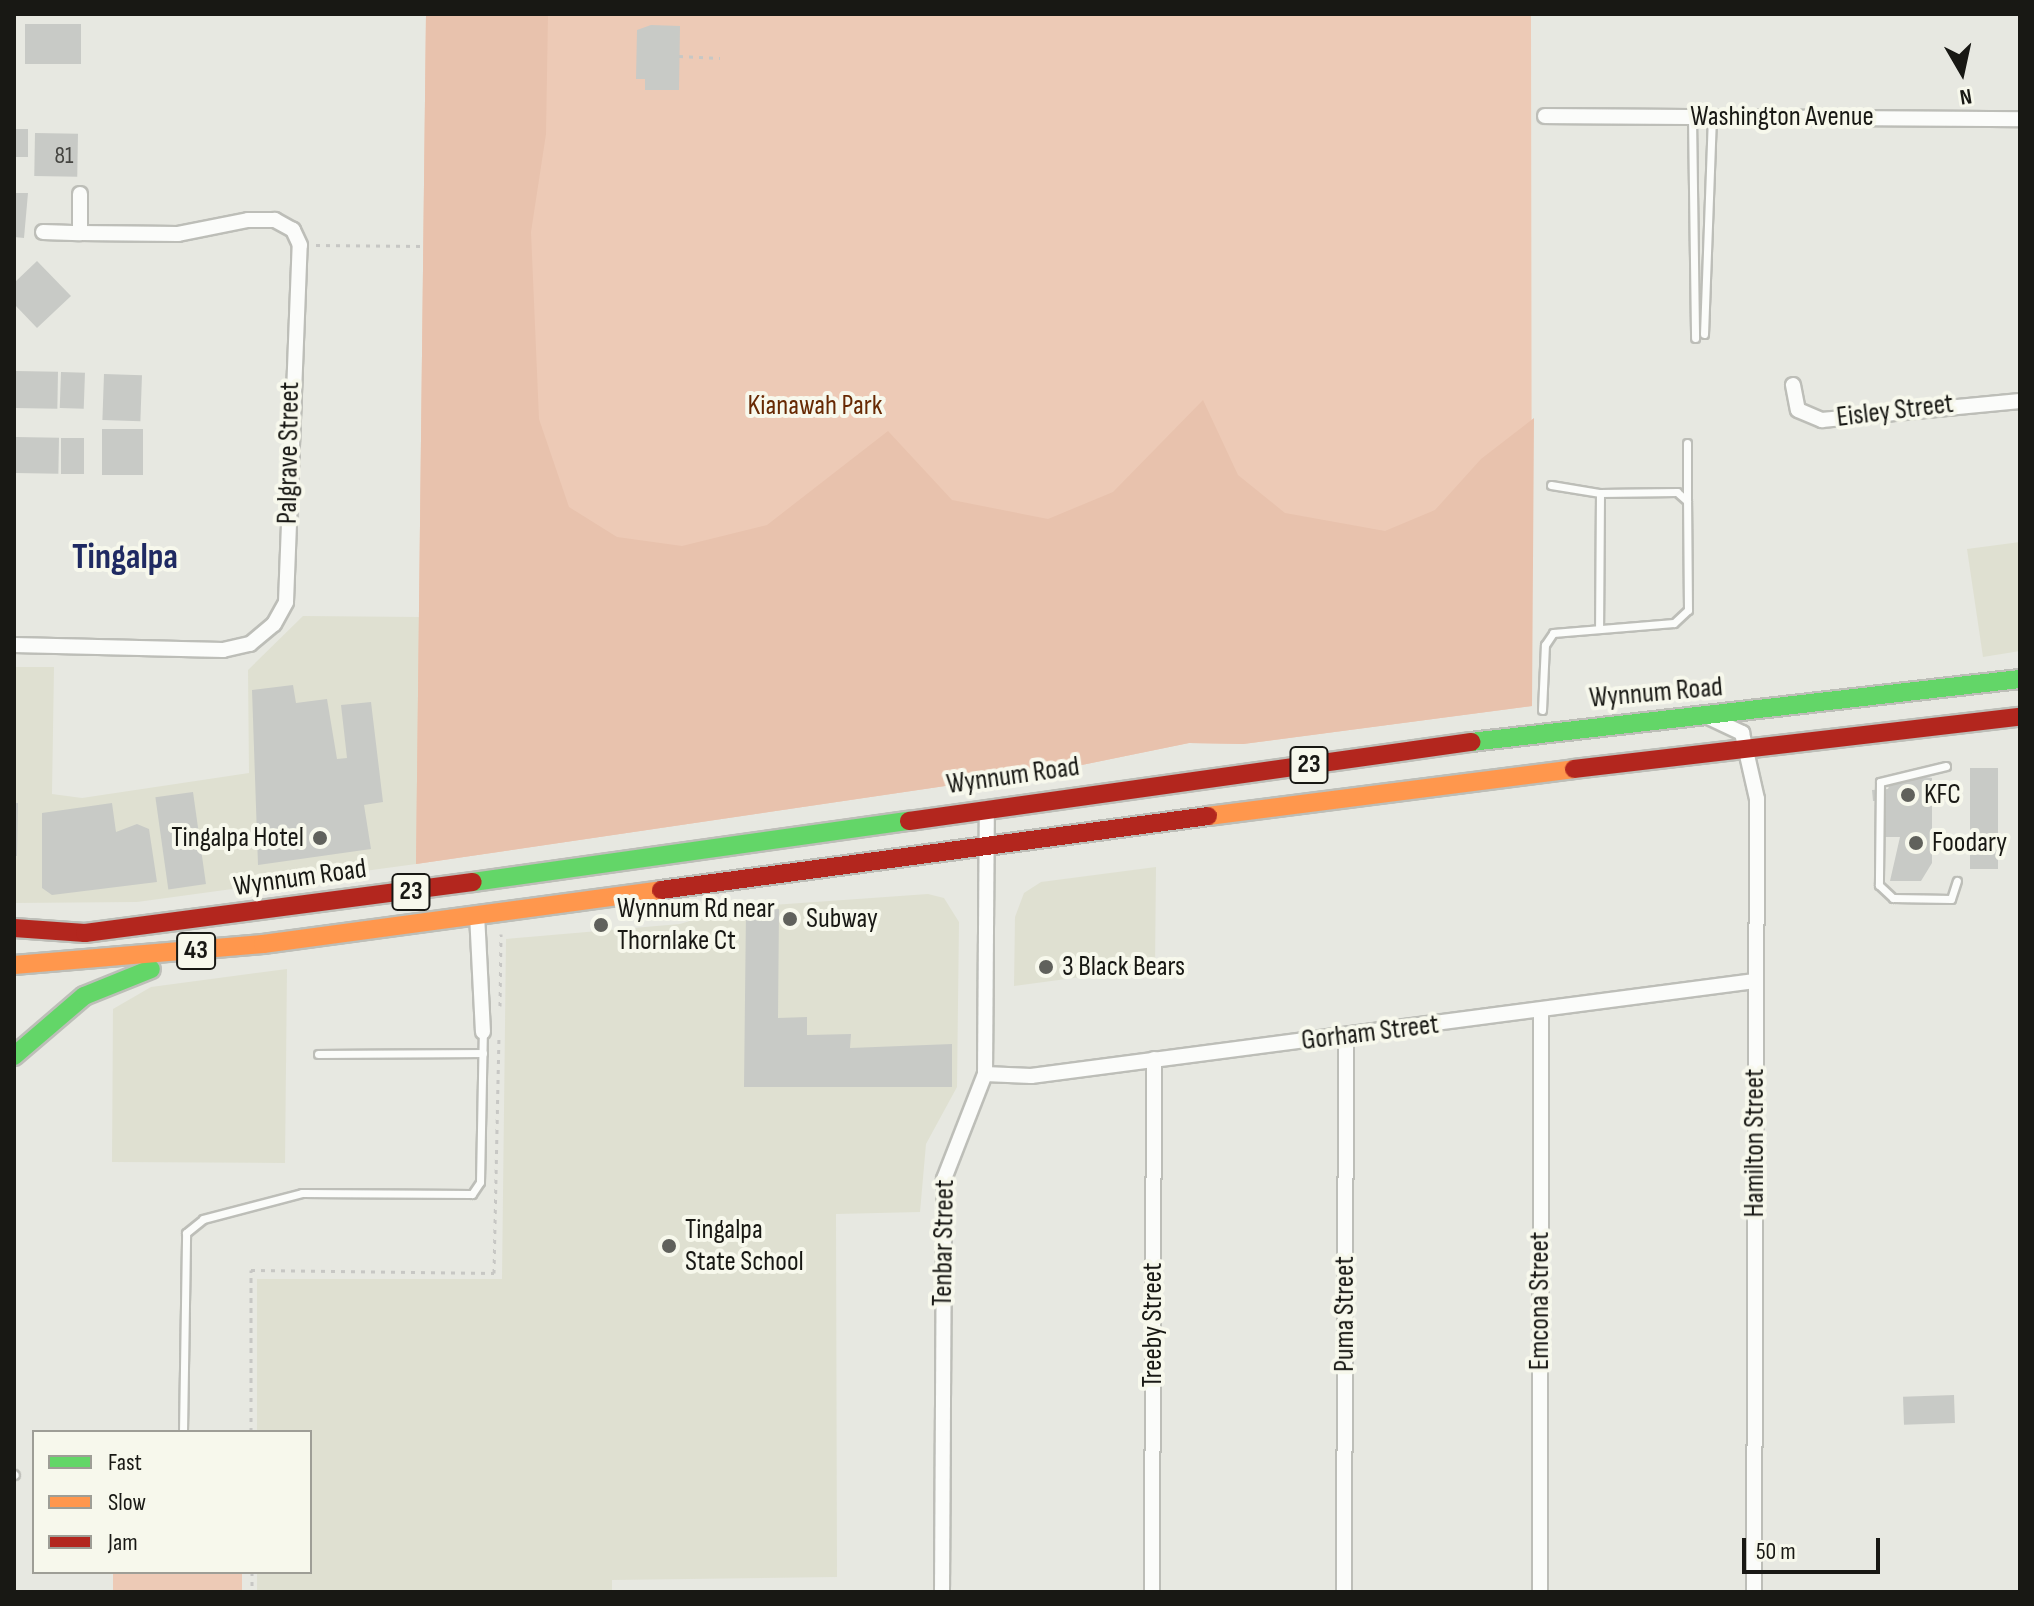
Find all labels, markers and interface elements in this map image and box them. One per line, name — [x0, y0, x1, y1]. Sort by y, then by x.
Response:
north arrow — [1922, 32, 2002, 112]
text: N — [1958, 82, 1974, 110]
street label: Washington Avenue — [1690, 100, 1874, 134]
house number: 81 — [55, 142, 73, 170]
street label: Palgrave Street — [271, 382, 307, 524]
street label: Eisley Street — [1835, 387, 1955, 435]
park label: Kianawah Park — [748, 389, 882, 423]
district label: Tingalpa — [72, 536, 178, 580]
street label: Wynnum Road — [1588, 670, 1724, 716]
road number: 23 — [1289, 743, 1329, 787]
street label: Wynnum Road — [945, 750, 1081, 802]
place label: KFC — [1924, 778, 1961, 812]
marker: KFC — [1899, 786, 1917, 804]
place label: Tingalpa Hotel — [171, 821, 304, 855]
place label: Foodary — [1932, 826, 2007, 860]
marker: Tingalpa Hotel — [311, 829, 329, 847]
marker: Foodary — [1907, 834, 1925, 852]
street label: Wynnum Road — [232, 852, 368, 904]
road number: 23 — [391, 870, 431, 914]
place label: Wynnum Rd near Thornlake Ct — [617, 892, 775, 958]
place label: Subway — [806, 902, 878, 936]
marker: Subway — [781, 910, 799, 928]
marker: Wynnum Rd near Thornlake Ct — [592, 916, 610, 934]
road number: 43 — [176, 929, 216, 973]
place label: 3 Black Bears — [1062, 950, 1185, 984]
marker: 3 Black Bears — [1037, 958, 1055, 976]
street label: Gorham Street — [1299, 1008, 1441, 1058]
street label: Hamilton Street — [1738, 1069, 1772, 1217]
street label: Tenbar Street — [926, 1179, 962, 1307]
place label: Tingalpa State School — [685, 1213, 804, 1279]
street label: Emcona Street — [1523, 1232, 1557, 1370]
marker: Tingalpa State School — [660, 1237, 678, 1255]
street label: Puma Street — [1328, 1256, 1362, 1372]
street label: Treeby Street — [1136, 1262, 1170, 1388]
legend — [32, 1430, 312, 1574]
text: Fast — [108, 1448, 142, 1477]
text: Slow — [108, 1488, 146, 1517]
scale bar — [1746, 1522, 1884, 1572]
text: Jam — [108, 1528, 138, 1557]
text: 50 m — [1756, 1537, 1796, 1566]

